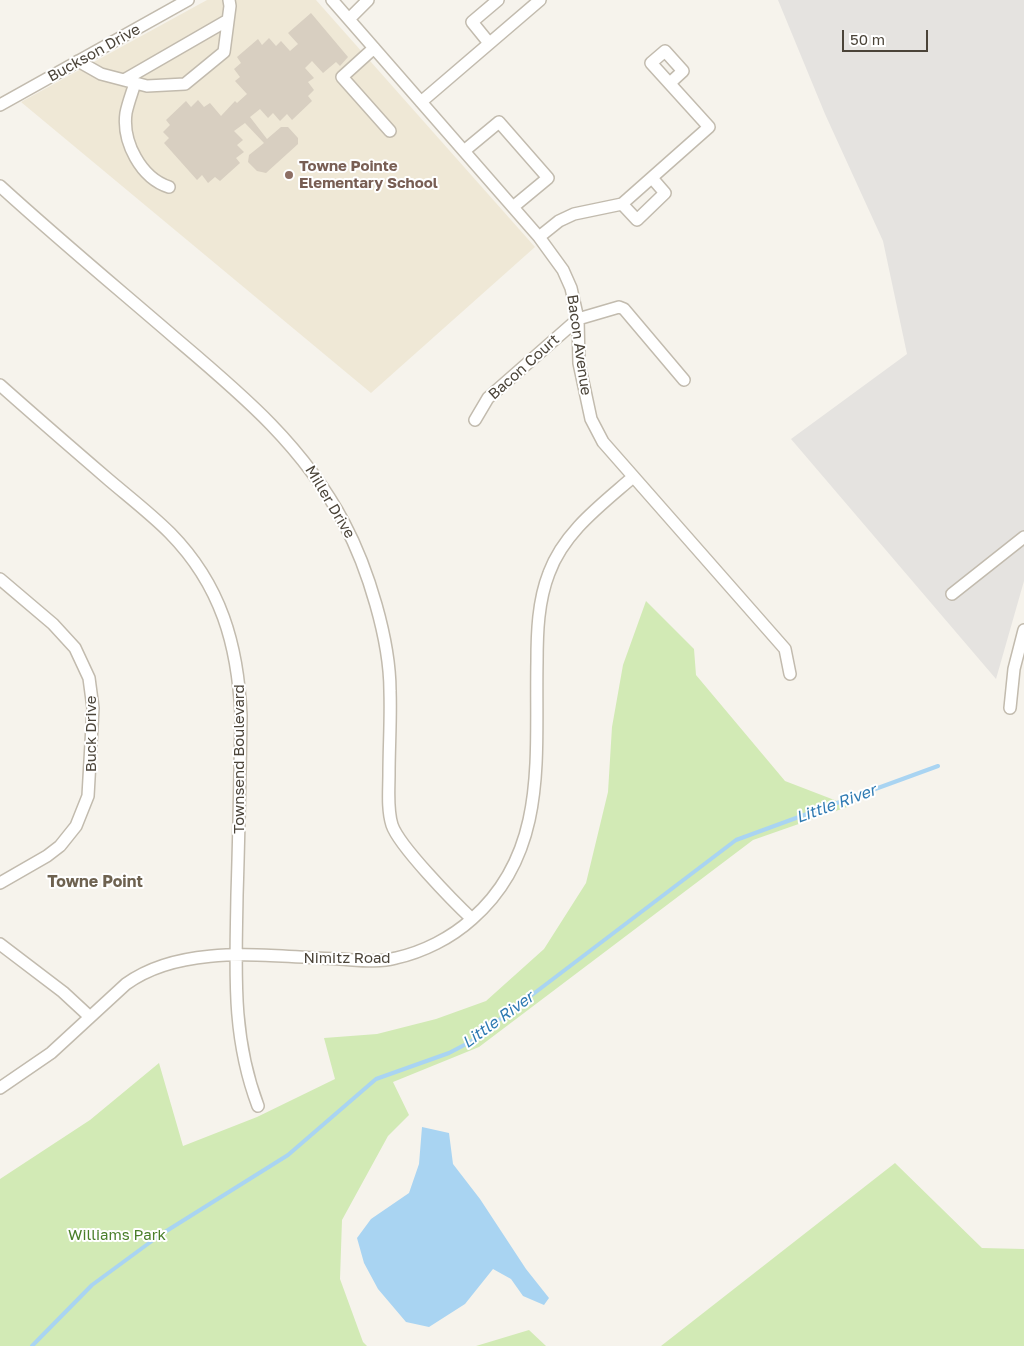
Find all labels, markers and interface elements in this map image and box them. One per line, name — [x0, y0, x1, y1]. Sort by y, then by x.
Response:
street label: Buckson Drive — [45, 20, 143, 86]
scale bar — [844, 20, 930, 52]
text: 50 m — [850, 30, 885, 48]
place label: Towne Pointe Elementary School — [299, 157, 438, 192]
marker: Towne Pointe Elementary School — [283, 169, 295, 181]
street label: Bacon Avenue — [563, 293, 595, 397]
street label: Bacon Court — [485, 331, 563, 403]
street label: Miller Drive — [301, 462, 359, 542]
street label: Townsend Boulevard — [230, 684, 248, 834]
street label: Buck Drive — [82, 696, 100, 772]
water label: Little River — [793, 781, 879, 827]
district label: Towne Point — [47, 872, 143, 892]
street label: Nimitz Road — [303, 949, 391, 967]
water label: Little River — [459, 988, 537, 1052]
park label: Williams Park — [68, 1226, 166, 1244]

